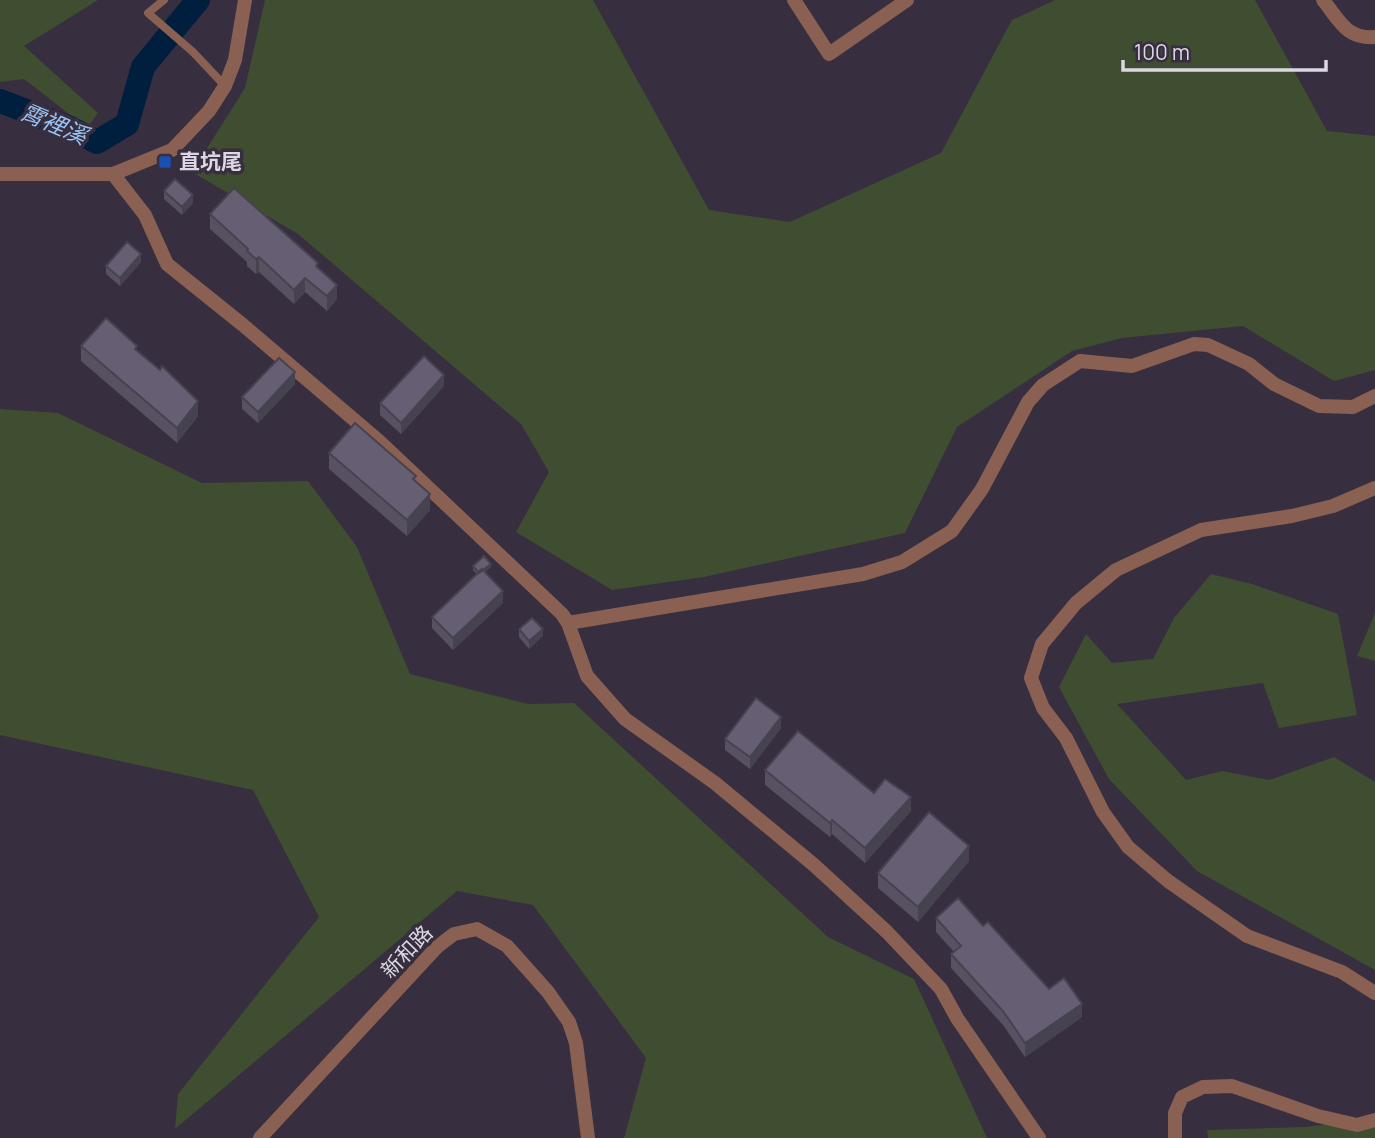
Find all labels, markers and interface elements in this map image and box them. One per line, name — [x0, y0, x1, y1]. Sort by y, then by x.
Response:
scale bar — [1123, 28, 1326, 72]
text: 100 m — [1134, 38, 1190, 66]
water label: 霄裡溪 — [16, 95, 95, 152]
place label: 直坑尾 — [179, 147, 242, 175]
marker: 直坑尾 — [157, 154, 173, 170]
street label: 新和路 — [374, 919, 438, 984]

